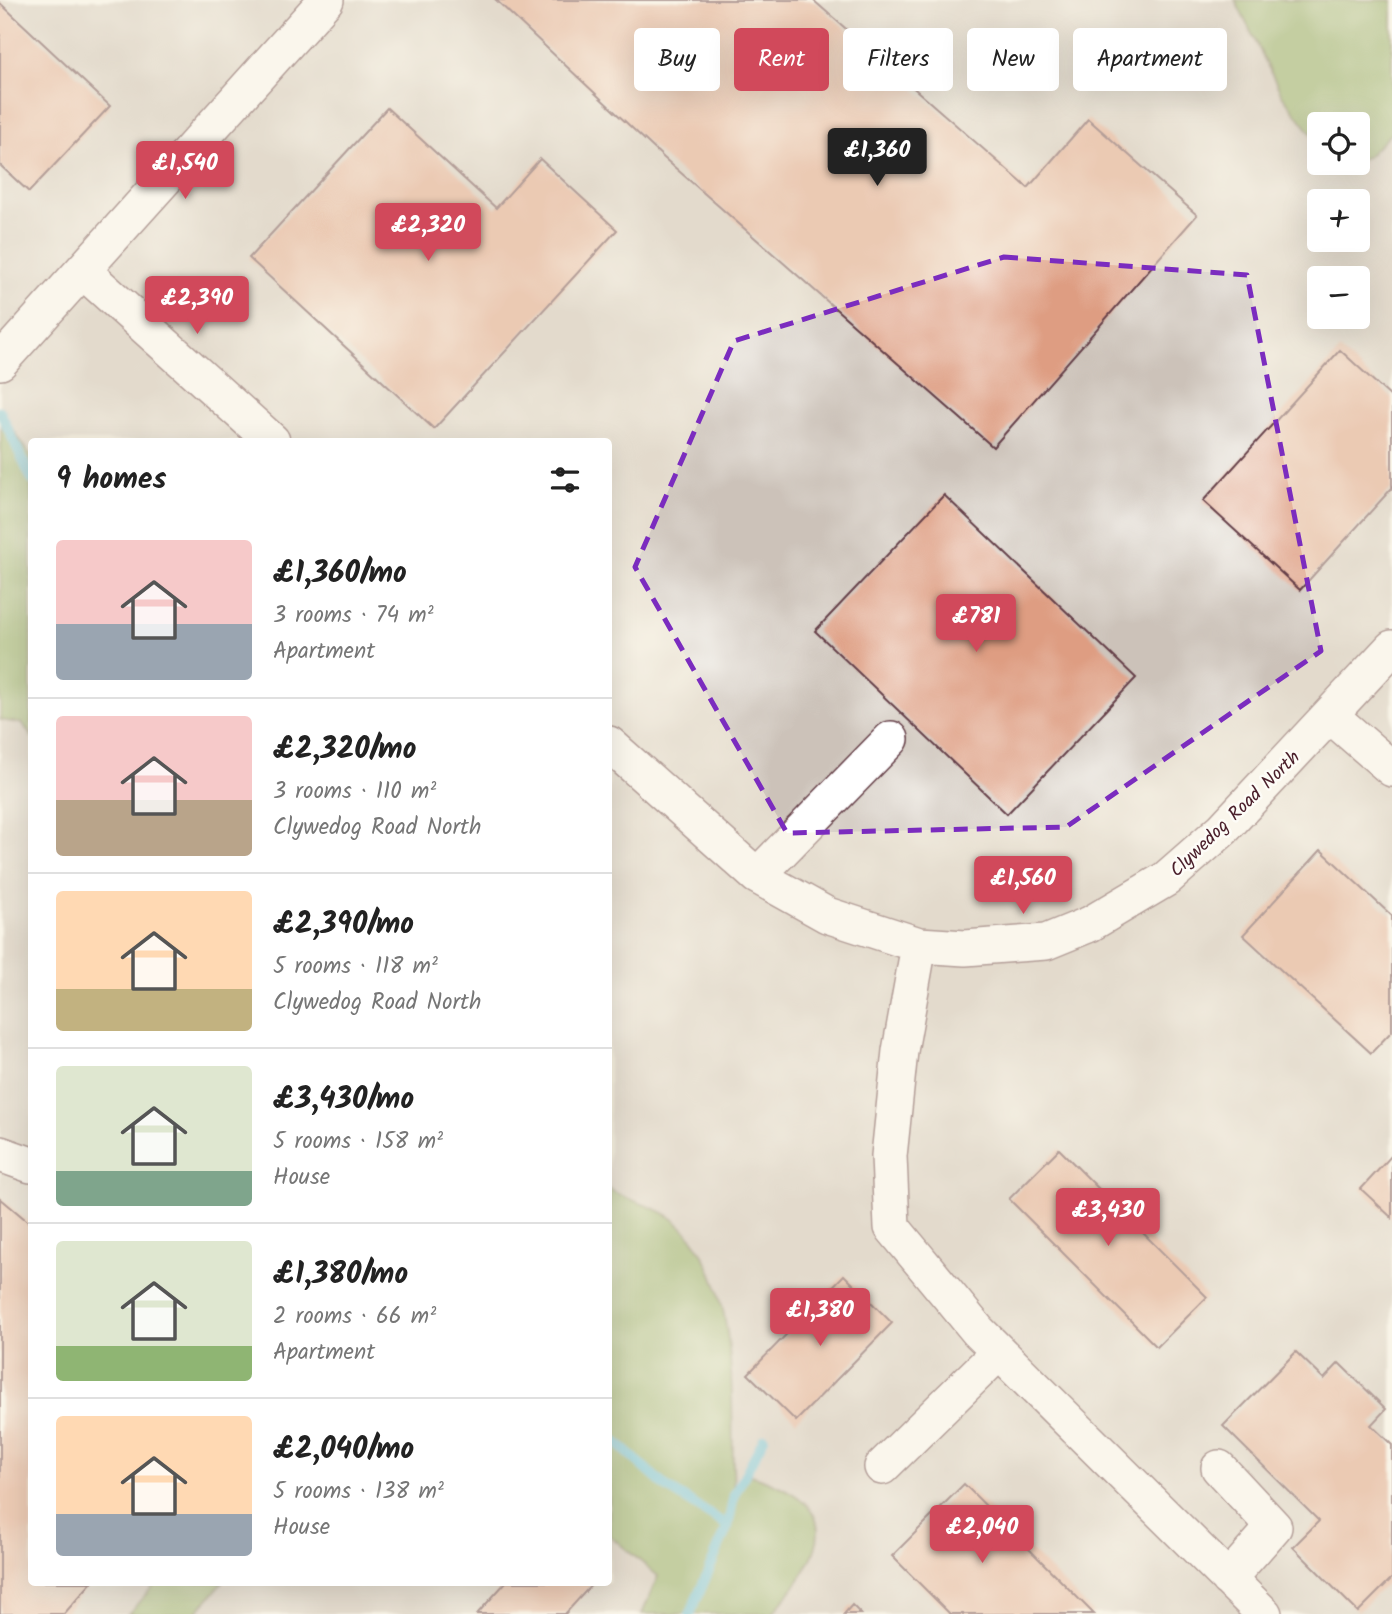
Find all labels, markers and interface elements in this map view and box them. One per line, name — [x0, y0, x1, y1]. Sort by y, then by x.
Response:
chip: Buy — [634, 28, 720, 91]
chip: Rent — [734, 28, 829, 91]
chip: Filters — [843, 28, 953, 91]
chip: New — [967, 28, 1059, 91]
chip: Apartment — [1073, 28, 1227, 91]
map controls — [1307, 112, 1370, 329]
button: locate — [1307, 112, 1370, 175]
pin: £1,360 — [820, 128, 934, 188]
text: £1,360 — [844, 133, 910, 169]
pin: £1,540 — [128, 142, 242, 201]
text: £1,540 — [152, 146, 218, 182]
button: + — [1307, 189, 1370, 252]
pin: £2,320 — [371, 204, 485, 263]
text: £2,320 — [391, 208, 465, 244]
button: − — [1307, 266, 1370, 329]
pin: £2,390 — [140, 276, 254, 336]
text: £2,390 — [161, 281, 233, 317]
text: 9 homes — [56, 456, 167, 504]
icon: filters — [546, 461, 584, 499]
text: £1,360/mo — [273, 550, 407, 598]
icon: home — [112, 568, 196, 652]
pin: £781 — [935, 594, 1017, 654]
text: 3 rooms · 74 m² — [273, 598, 434, 634]
text: £781 — [952, 599, 1000, 635]
text: Apartment — [273, 634, 375, 670]
text: £2,320/mo — [273, 726, 416, 774]
icon: home — [112, 744, 196, 828]
street label: Clywedog Road North — [1163, 744, 1308, 885]
text: 3 rooms · 110 m² — [273, 774, 436, 810]
text: Clywedog Road North — [273, 810, 481, 846]
pin: £1,560 — [966, 856, 1080, 916]
text: £1,560 — [990, 861, 1056, 897]
text: £2,390/mo — [273, 901, 414, 949]
icon: home — [112, 919, 196, 1003]
text: 5 rooms · 118 m² — [273, 949, 438, 985]
text: Clywedog Road North — [273, 985, 481, 1021]
text: £3,430/mo — [273, 1076, 414, 1124]
icon: home — [112, 1094, 196, 1178]
text: 5 rooms · 158 m² — [273, 1124, 443, 1160]
text: House — [273, 1160, 330, 1196]
pin: £3,430 — [1051, 1188, 1165, 1248]
text: £3,430 — [1072, 1193, 1144, 1229]
text: £1,380/mo — [273, 1251, 408, 1299]
icon: home — [112, 1269, 196, 1353]
pin: £1,380 — [763, 1288, 877, 1348]
text: £1,380 — [786, 1293, 854, 1329]
text: 2 rooms · 66 m² — [273, 1299, 436, 1335]
text: Apartment — [273, 1335, 375, 1371]
text: £2,040/mo — [273, 1426, 414, 1474]
icon: home — [112, 1444, 196, 1528]
text: 5 rooms · 138 m² — [273, 1474, 444, 1510]
pin: £2,040 — [925, 1506, 1039, 1565]
text: House — [273, 1510, 330, 1546]
text: £2,040 — [946, 1510, 1018, 1546]

